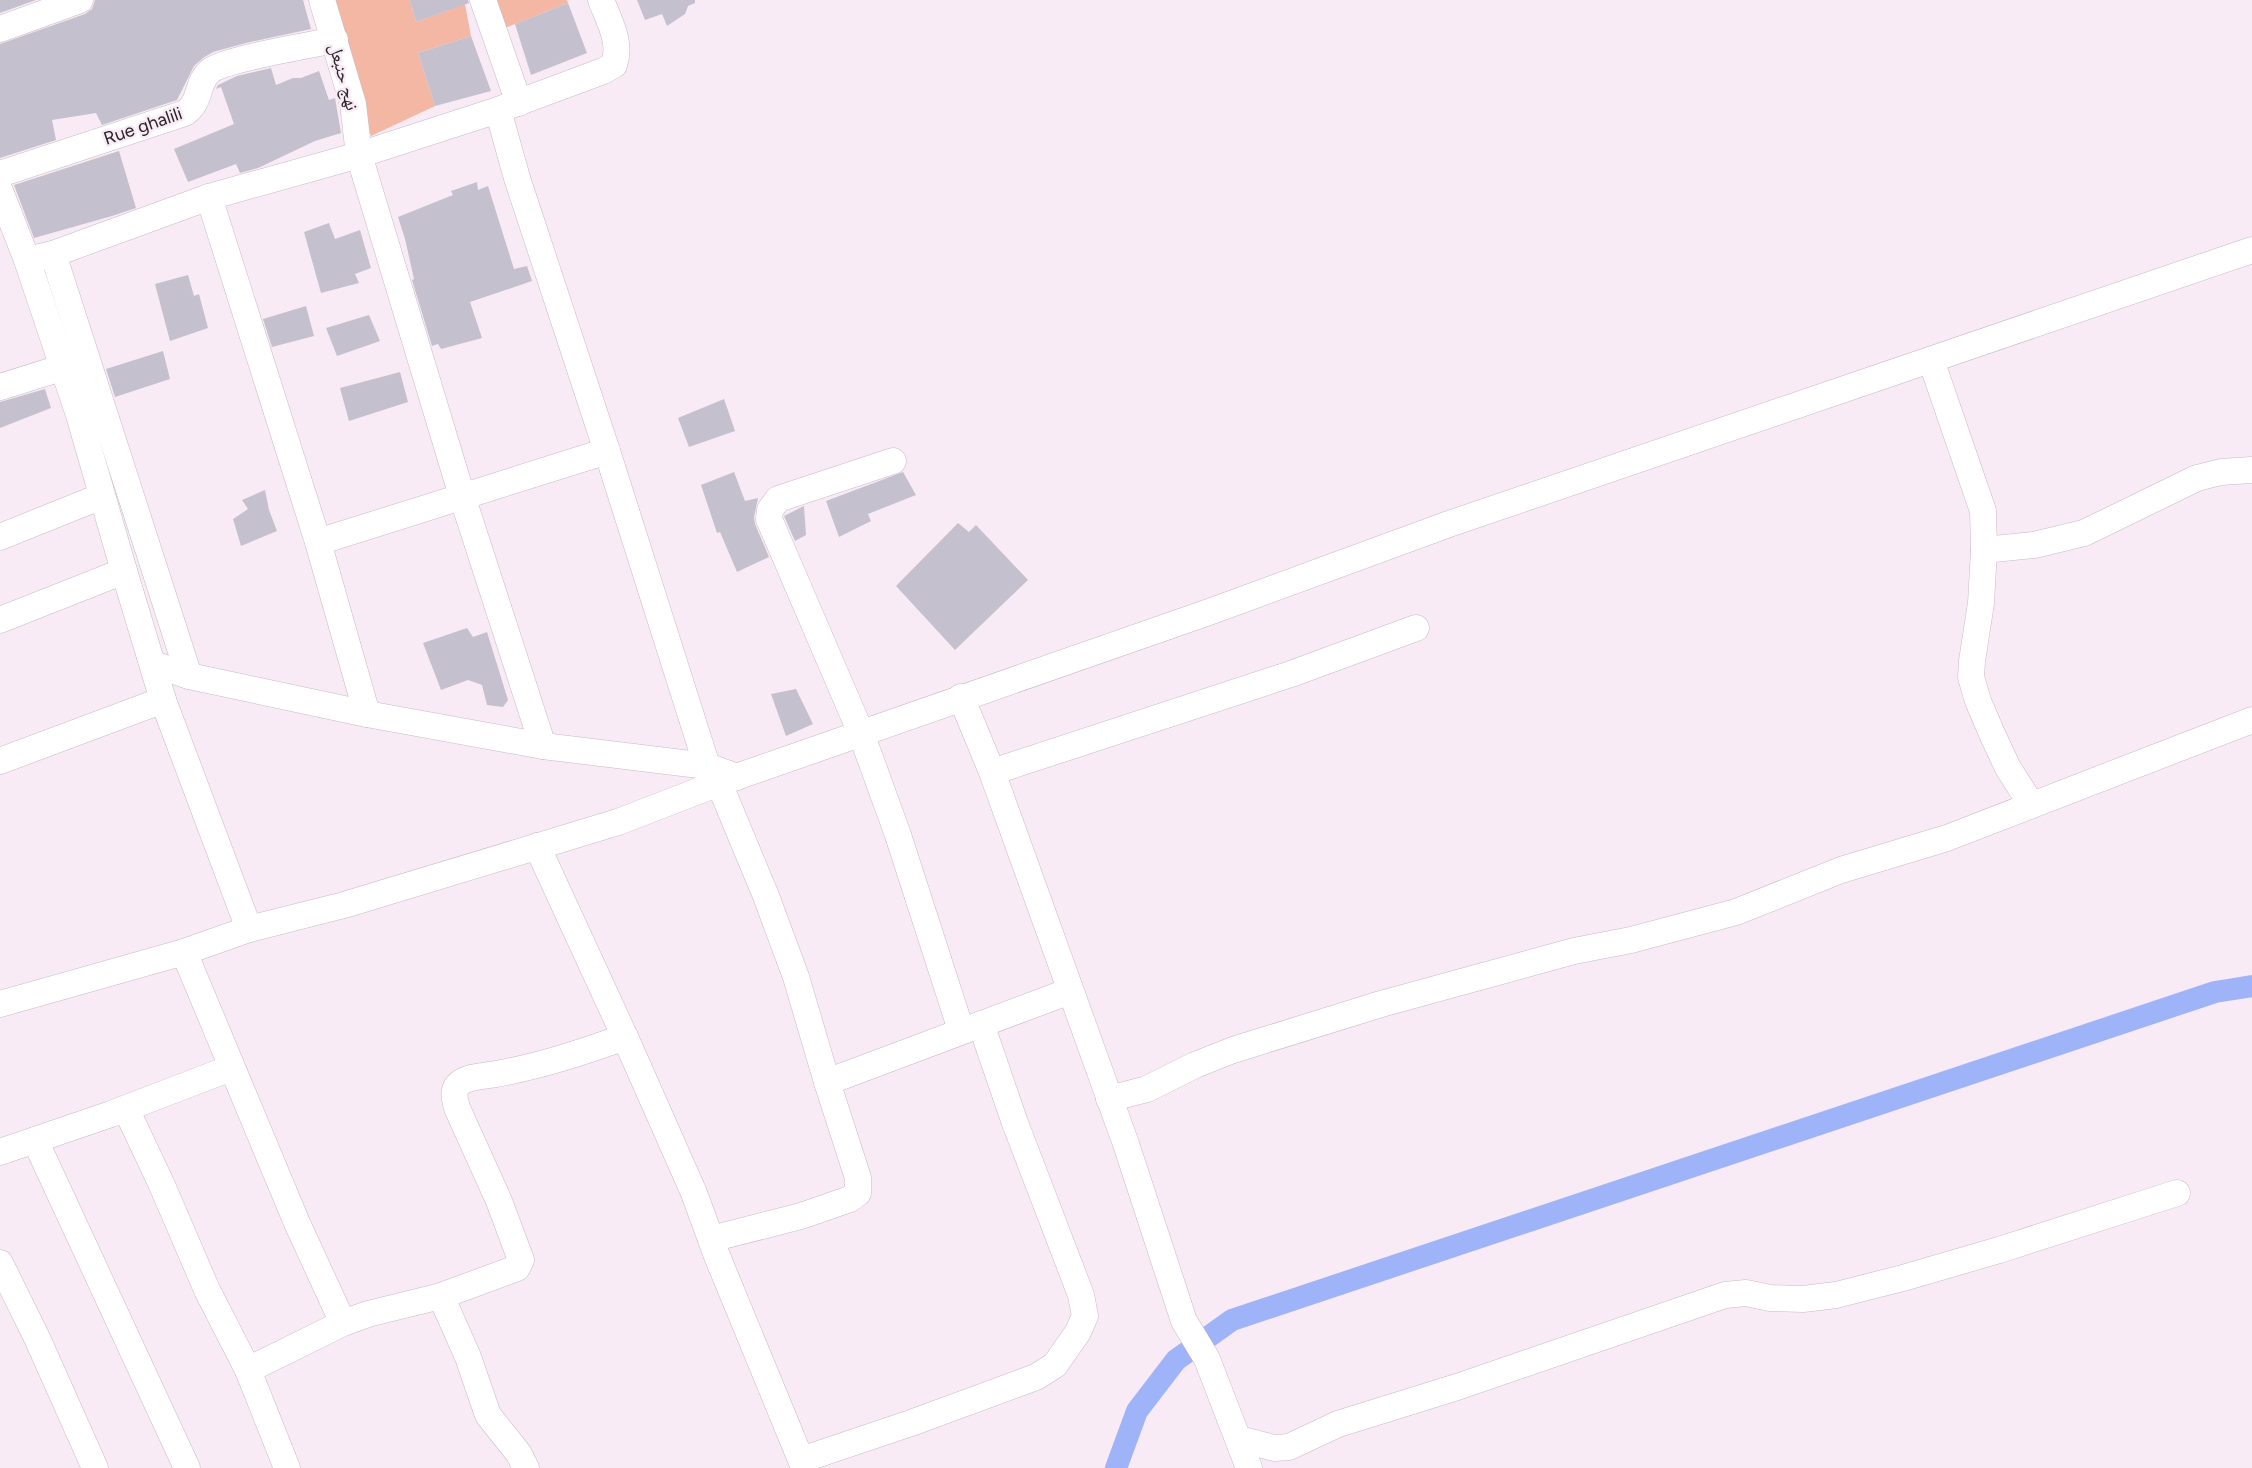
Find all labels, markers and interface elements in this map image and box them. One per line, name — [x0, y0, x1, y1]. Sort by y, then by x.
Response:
street label: نهج حنبعل — [324, 41, 363, 113]
street label: Rue ghalili — [101, 102, 185, 150]

